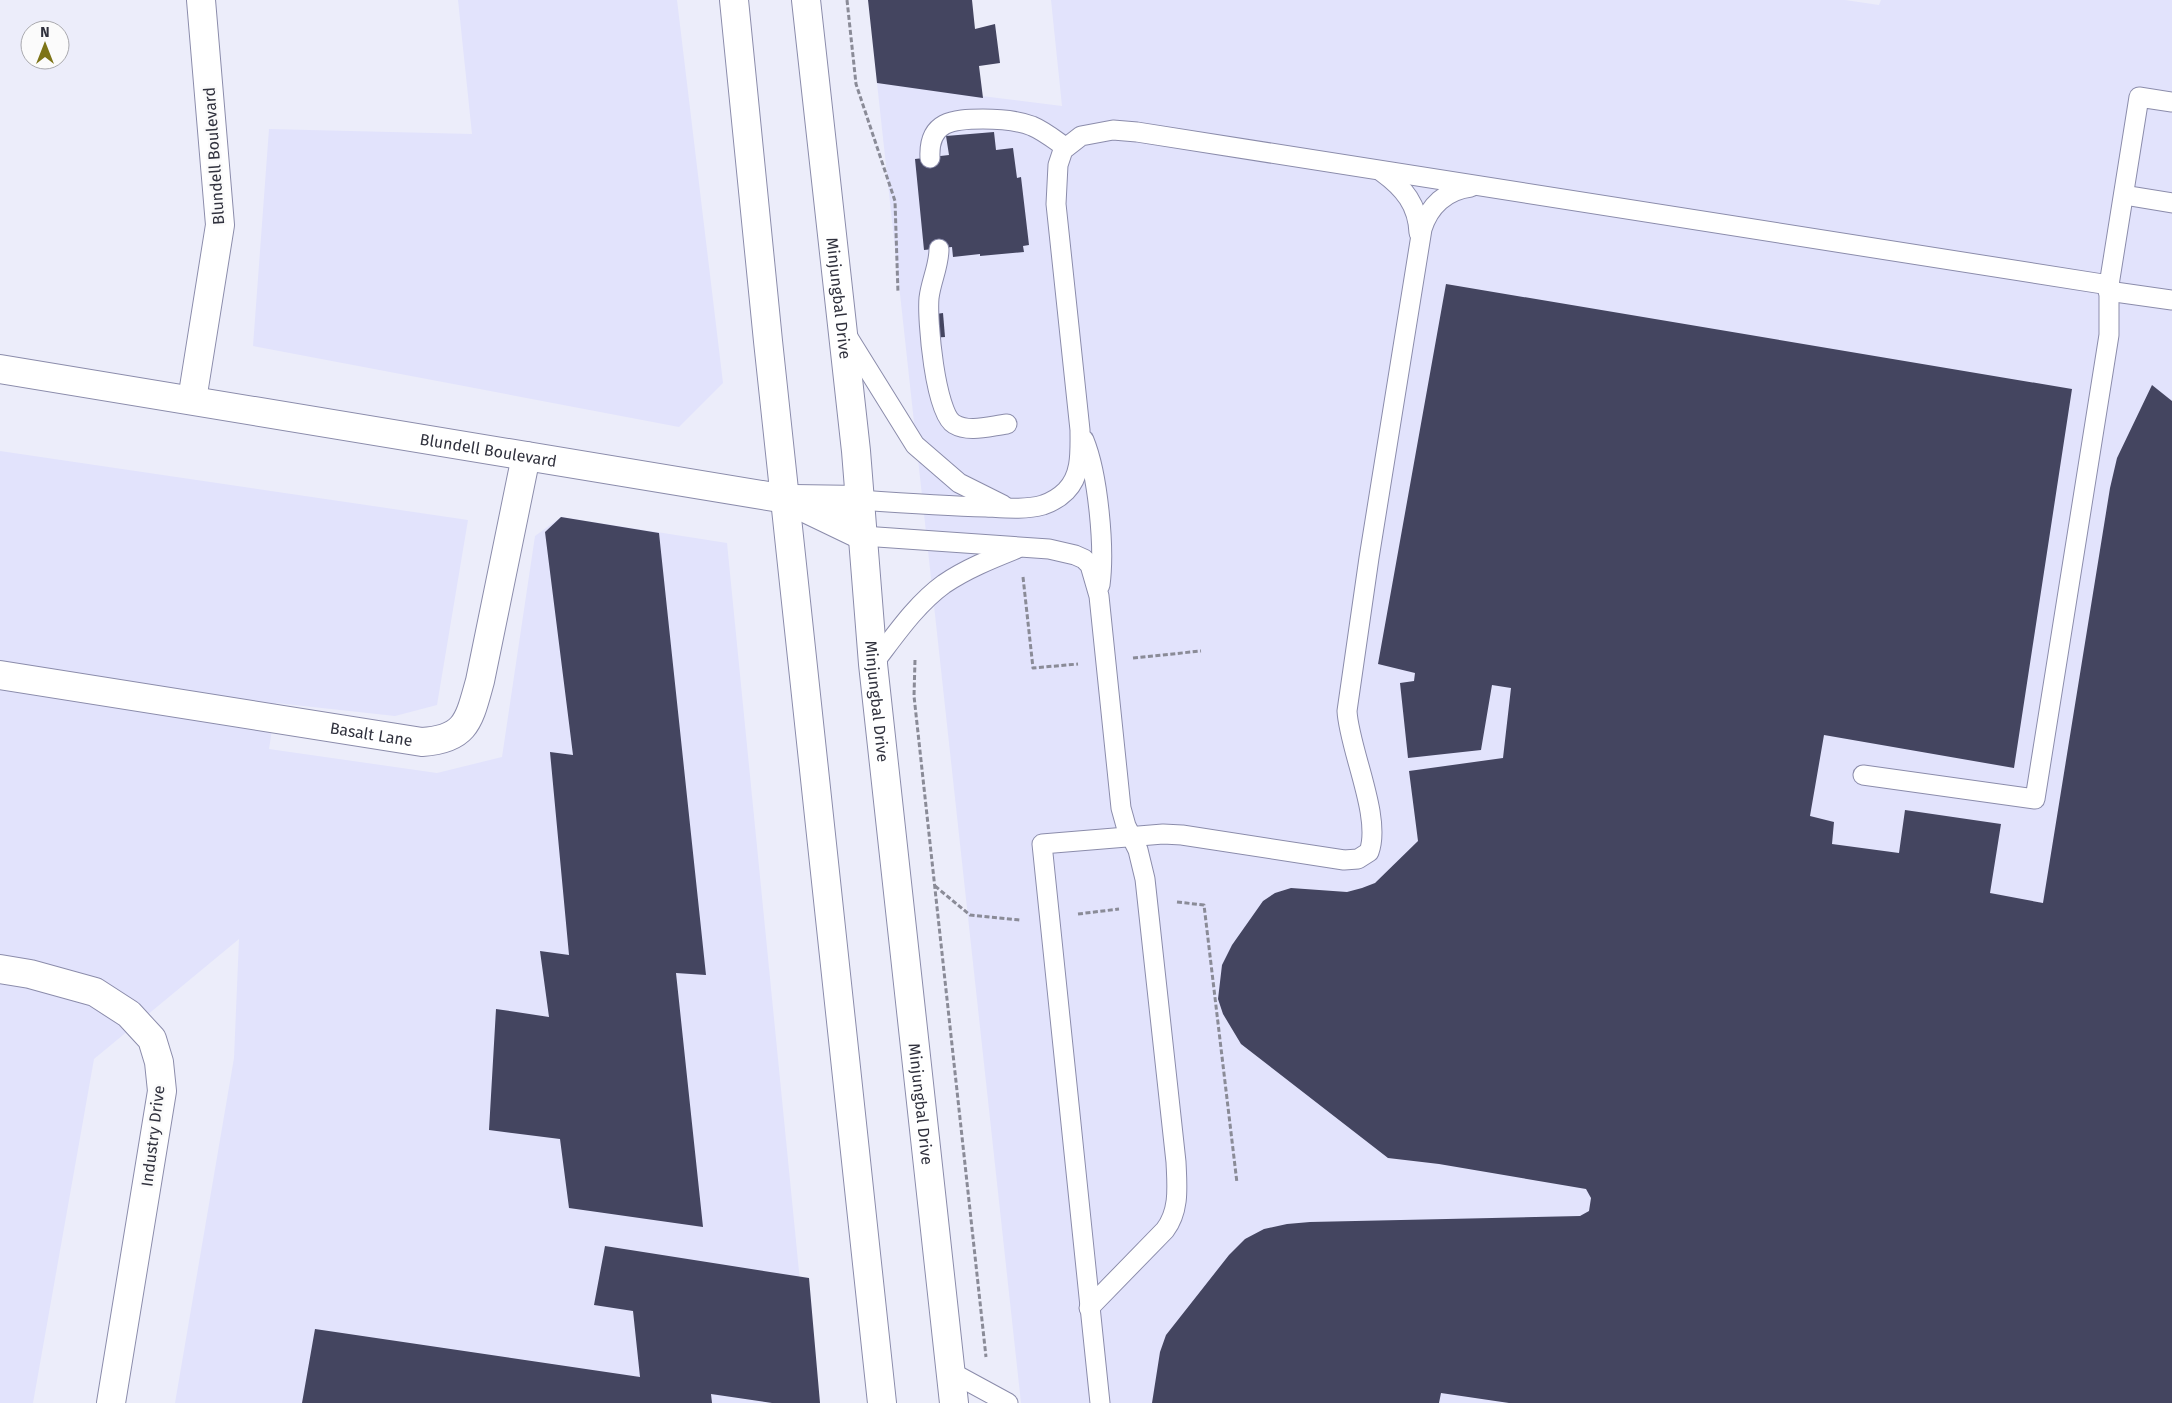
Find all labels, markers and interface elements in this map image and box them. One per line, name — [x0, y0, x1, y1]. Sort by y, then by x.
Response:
north arrow — [20, 20, 70, 70]
text: N — [40, 24, 50, 41]
street label: Blundell Boulevard — [200, 86, 228, 226]
street label: Minjungbal Drive — [823, 236, 855, 360]
street label: Blundell Boulevard — [419, 429, 558, 470]
street label: Minjungbal Drive — [862, 640, 893, 763]
street label: Basalt Lane — [329, 718, 414, 750]
street label: Minjungbal Drive — [905, 1042, 937, 1166]
street label: Industry Drive — [137, 1084, 169, 1188]

